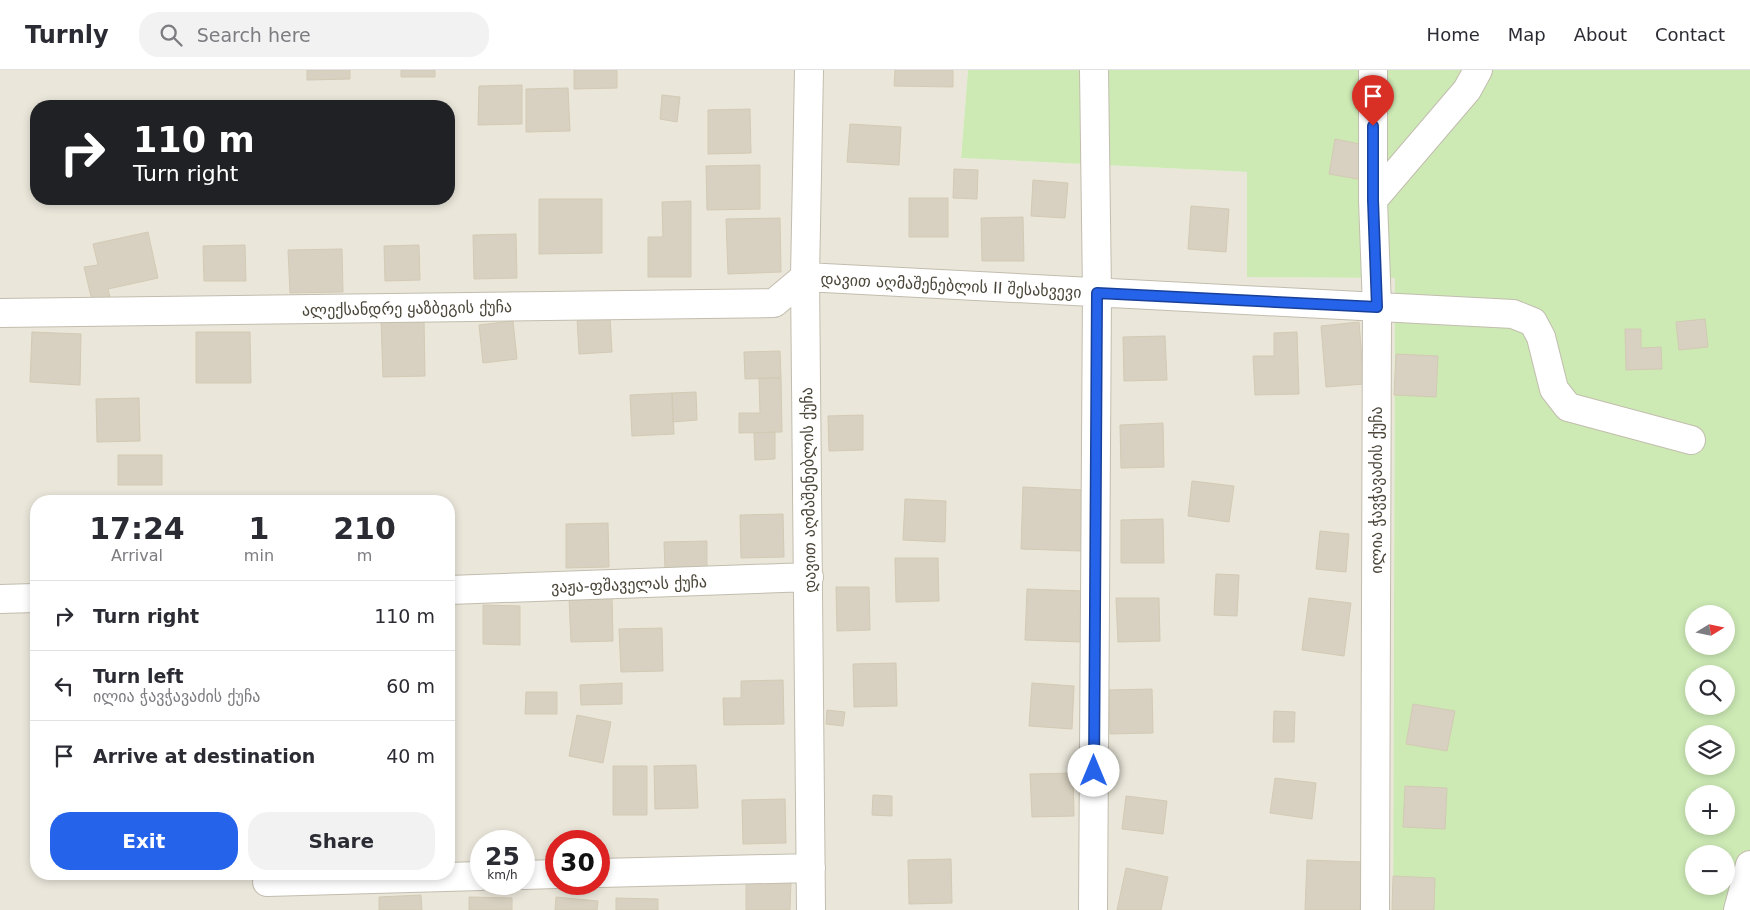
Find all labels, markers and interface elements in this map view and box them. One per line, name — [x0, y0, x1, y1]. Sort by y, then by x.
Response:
search box — [139, 12, 489, 57]
text: Turnly — [25, 21, 109, 49]
icon: search — [157, 21, 185, 49]
text: Search here — [197, 24, 311, 46]
text: Home — [1427, 24, 1480, 45]
text: Map — [1508, 24, 1546, 45]
text: About — [1574, 24, 1627, 45]
text: Contact — [1655, 24, 1725, 45]
pin — [1352, 75, 1394, 126]
icon: arrive — [1359, 82, 1387, 110]
icon: right — [50, 120, 115, 185]
text: 110 m — [133, 120, 255, 160]
text: Turn right — [133, 161, 238, 186]
street label: დავით აღმაშენებლის II შესახვევი — [820, 269, 1082, 302]
street label: ალექსანდრე ყაზბეგის ქუჩა — [302, 297, 512, 320]
street label: დავით აღმაშენებლის ქუჩა — [797, 387, 820, 593]
street label: ილია ჭავჭავაძის ქუჩა — [1367, 406, 1386, 574]
text: 17:24 — [89, 511, 185, 546]
text: 1 — [248, 511, 269, 546]
text: 210 — [333, 511, 396, 546]
text: Arrival — [111, 546, 163, 565]
text: min — [244, 546, 274, 565]
text: m — [357, 546, 372, 565]
street label: ვაჟა-ფშაველას ქუჩა — [551, 572, 707, 597]
icon: right — [50, 602, 78, 630]
text: Turn right — [93, 605, 199, 627]
text: 110 m — [374, 605, 435, 627]
north arrow — [1685, 605, 1735, 655]
map controls — [1685, 605, 1735, 895]
text: Turn left — [93, 665, 184, 687]
button: search — [1685, 665, 1735, 715]
icon: left — [50, 672, 78, 700]
text: 60 m — [386, 675, 435, 697]
text: ილია ჭავჭავაძის ქუჩა — [93, 687, 260, 706]
button: layers — [1685, 725, 1735, 775]
icon: arrive — [50, 742, 78, 770]
position arrow — [1067, 744, 1119, 796]
text: Arrive at destination — [93, 745, 315, 767]
text: 40 m — [386, 745, 435, 767]
button: + — [1685, 785, 1735, 835]
button: Exit — [50, 812, 238, 870]
button: Share — [248, 812, 435, 870]
speed limit sign: 30 — [545, 830, 610, 895]
text: 25 — [485, 842, 520, 871]
button: − — [1685, 845, 1735, 895]
text: km/h — [487, 868, 518, 882]

